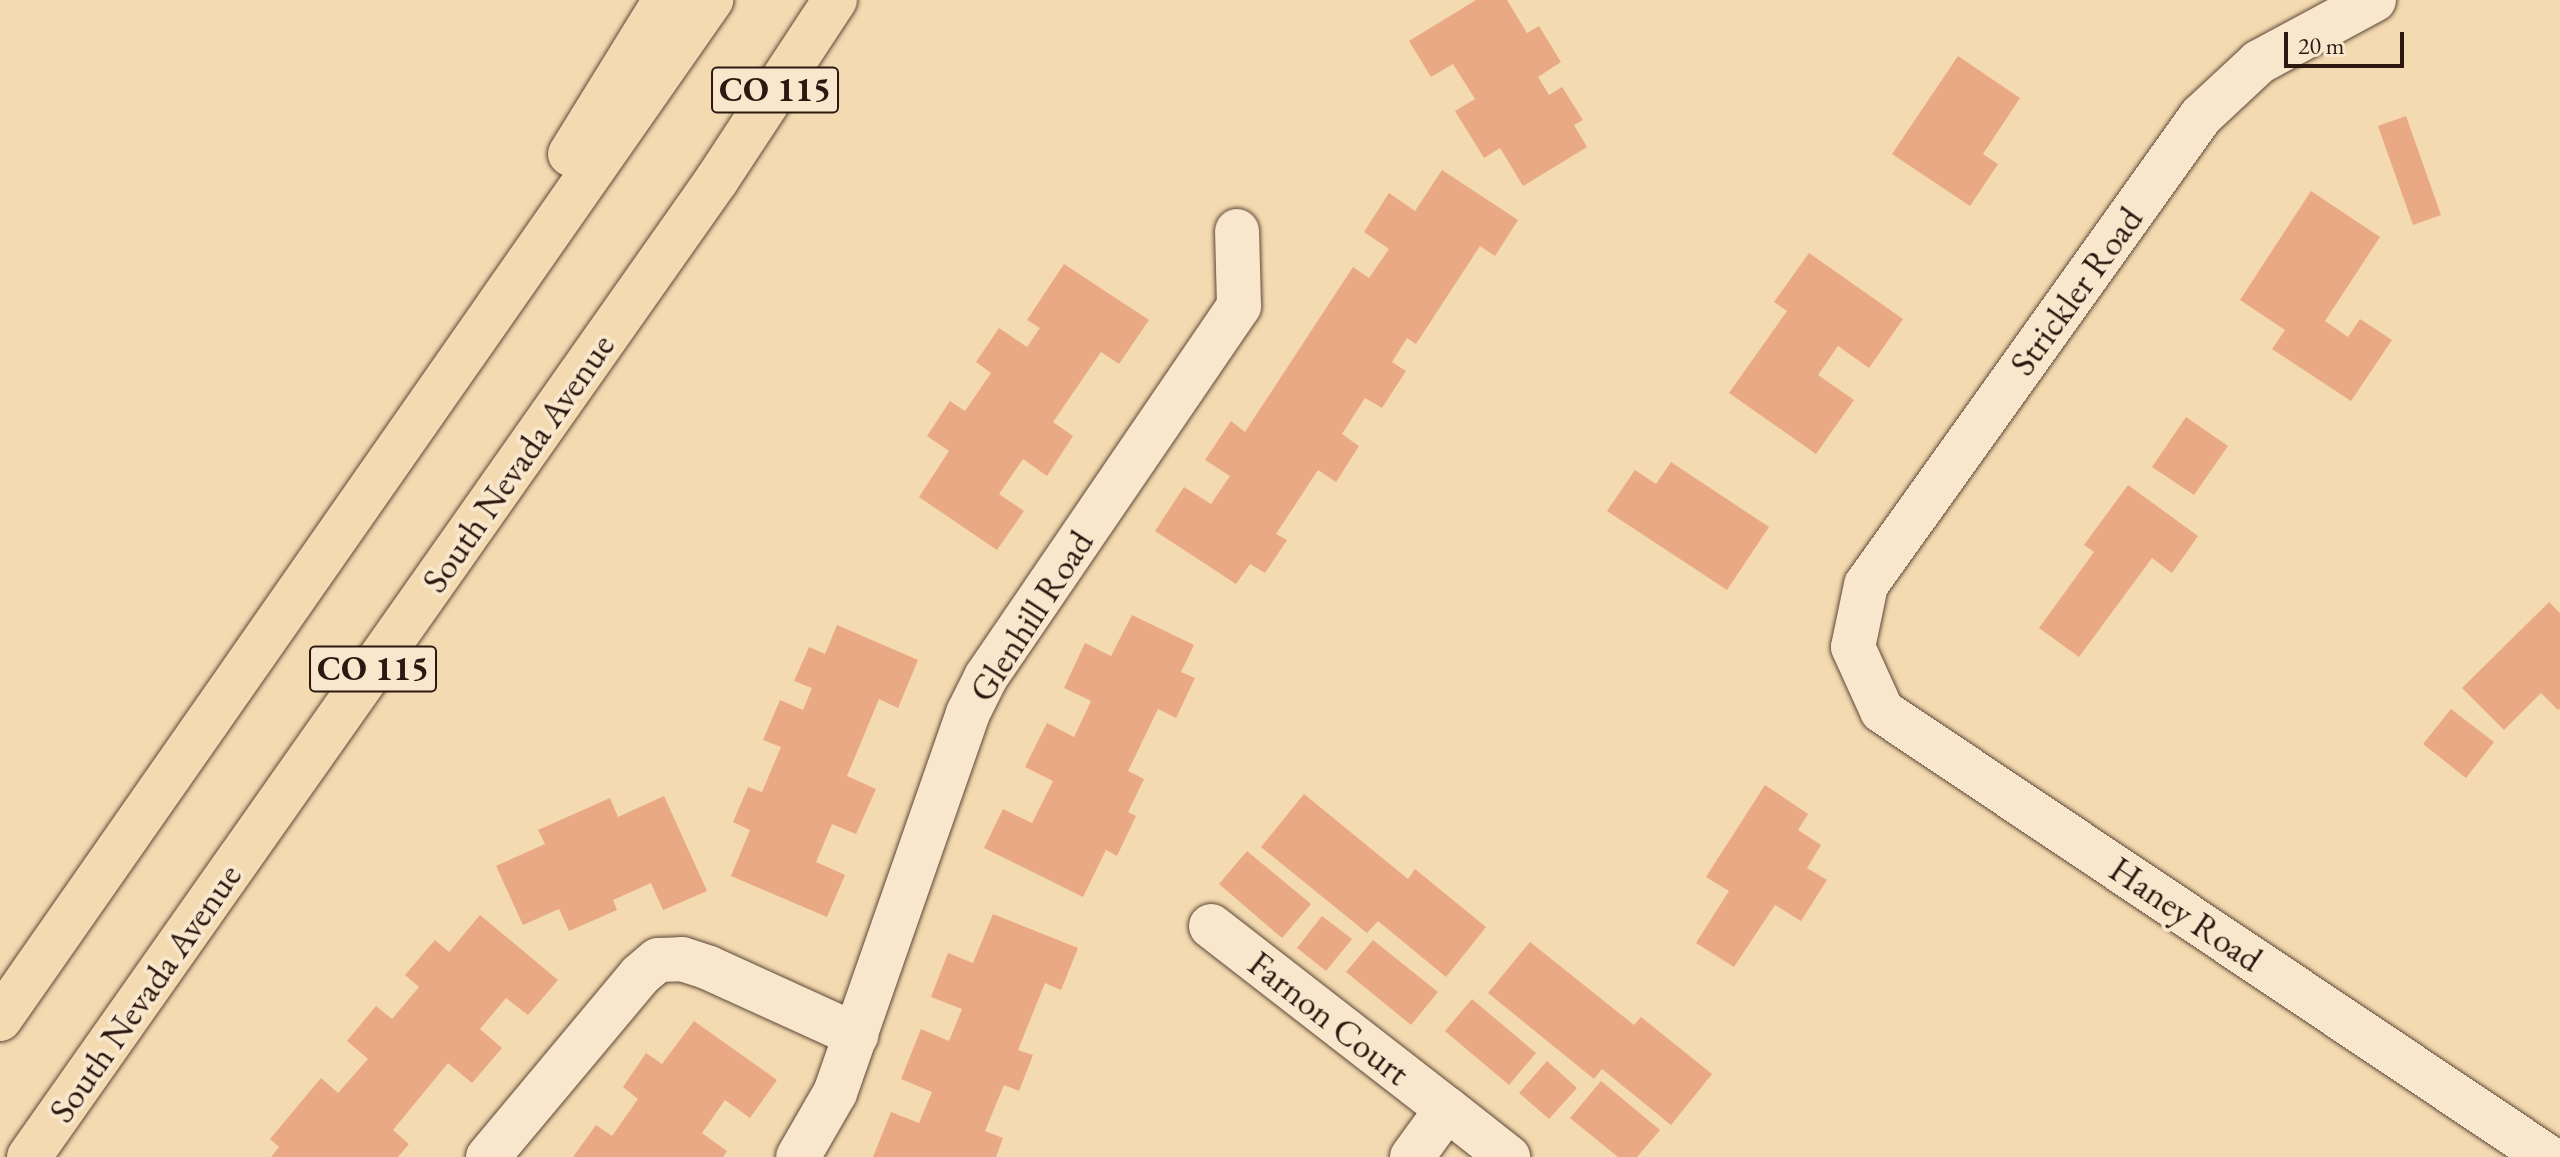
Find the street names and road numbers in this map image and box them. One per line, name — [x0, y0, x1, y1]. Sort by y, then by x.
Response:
road number: CO 115 — [711, 60, 839, 120]
street label: Strickler Road — [2000, 198, 2152, 384]
street label: South Nevada Avenue — [413, 325, 623, 601]
street label: Glenhill Road — [960, 522, 1102, 710]
road number: CO 115 — [309, 639, 437, 699]
street label: Haney Road — [2101, 847, 2271, 981]
street label: South Nevada Avenue — [40, 855, 250, 1131]
street label: Farnon Court — [1240, 942, 1418, 1094]

